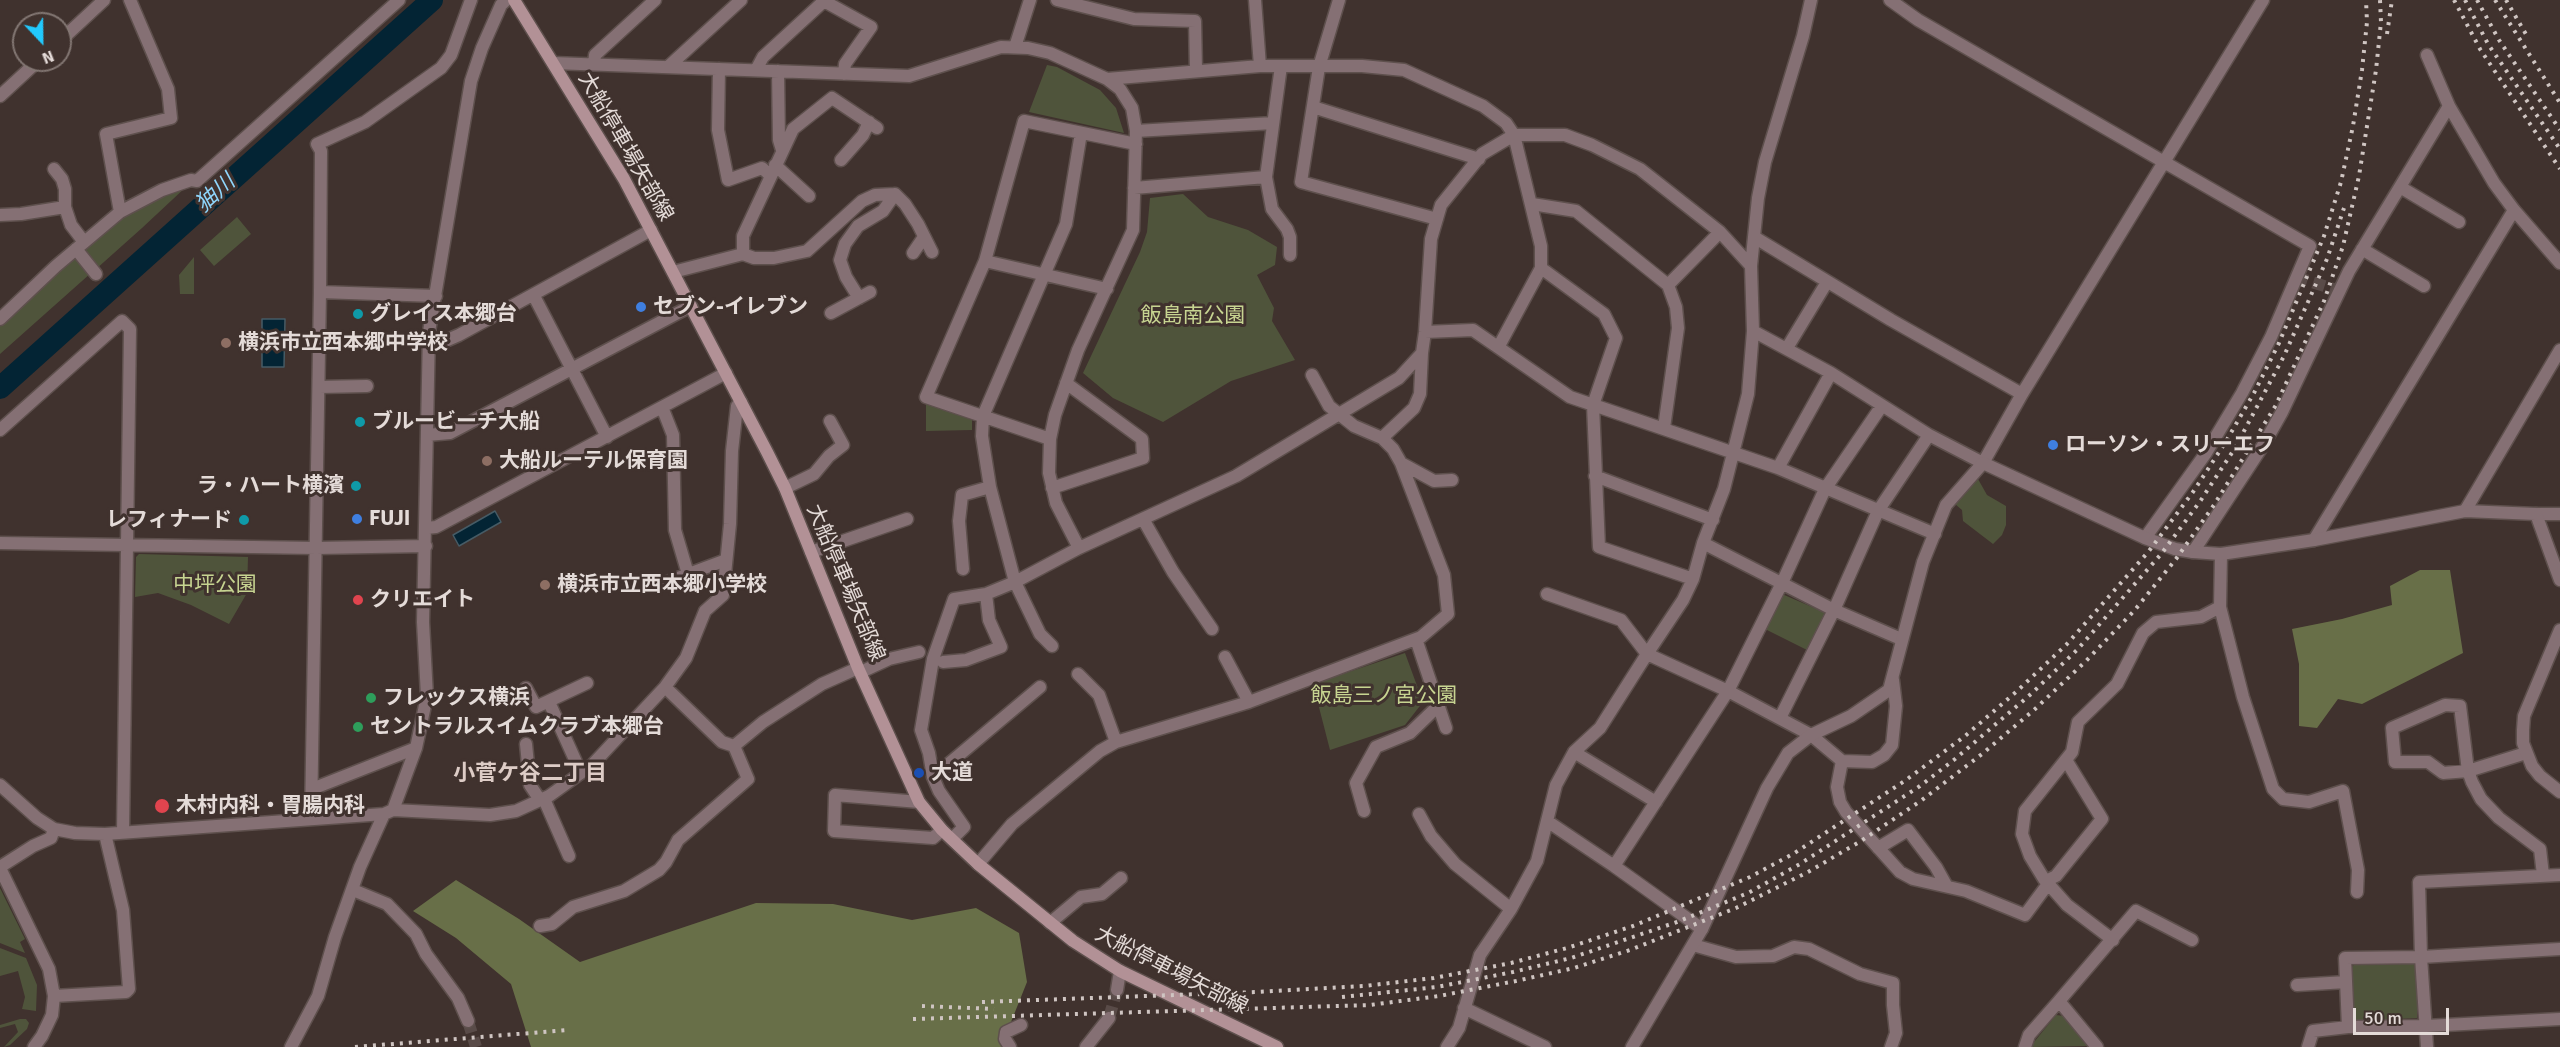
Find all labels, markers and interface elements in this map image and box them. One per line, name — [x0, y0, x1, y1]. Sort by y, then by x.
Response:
north arrow — [12, 12, 72, 72]
text: N — [39, 45, 57, 68]
street label: 大船停車場矢部線 — [572, 68, 678, 226]
water label: 㹨川 — [191, 169, 241, 219]
place label: セブン-イレブン — [653, 294, 808, 320]
marker: セブン-イレブン — [634, 300, 648, 314]
place label: グレイス本郷台 — [370, 301, 517, 327]
park label: 飯島南公園 — [1141, 303, 1245, 329]
marker: グレイス本郷台 — [351, 307, 365, 321]
place label: 横浜市立西本郷中学校 — [238, 330, 448, 356]
marker: 横浜市立西本郷中学校 — [219, 336, 233, 350]
place label: ブルービーチ大船 — [372, 409, 540, 435]
marker: ブルービーチ大船 — [353, 415, 367, 429]
place label: ローソン・スリーエフ — [2065, 432, 2275, 458]
marker: ローソン・スリーエフ — [2046, 438, 2060, 452]
place label: 大船ルーテル保育園 — [499, 448, 688, 474]
marker: 大船ルーテル保育園 — [480, 454, 494, 468]
place label: ラ・ハート横濱 — [197, 473, 344, 499]
marker: ラ・ハート横濱 — [349, 479, 363, 493]
street label: 大船停車場矢部線 — [801, 501, 889, 665]
place label: FUJI — [369, 506, 410, 532]
place label: レフィナード — [106, 507, 232, 533]
marker: FUJI — [350, 512, 364, 526]
marker: レフィナード — [237, 513, 251, 527]
park label: 中坪公園 — [173, 572, 257, 598]
place label: 横浜市立西本郷小学校 — [557, 572, 767, 598]
marker: 横浜市立西本郷小学校 — [538, 578, 552, 592]
place label: クリエイト — [370, 587, 475, 613]
marker: クリエイト — [351, 593, 365, 607]
park label: 飯島三ノ宮公園 — [1311, 683, 1457, 709]
place label: フレックス横浜 — [383, 685, 530, 711]
marker: フレックス横浜 — [364, 691, 378, 705]
place label: セントラルスイムクラブ本郷台 — [370, 714, 664, 740]
marker: セントラルスイムクラブ本郷台 — [351, 720, 365, 734]
place label: 大道 — [931, 760, 973, 786]
district label: 小菅ケ谷二丁目 — [453, 761, 607, 787]
marker: 大道 — [912, 766, 926, 780]
place label: 木村内科・胃腸内科 — [176, 793, 365, 819]
marker: 木村内科・胃腸内科 — [153, 797, 171, 815]
street label: 大船停車場矢部線 — [1090, 922, 1252, 1020]
scale bar — [2356, 996, 2452, 1034]
text: 50 m — [2364, 1007, 2402, 1029]

